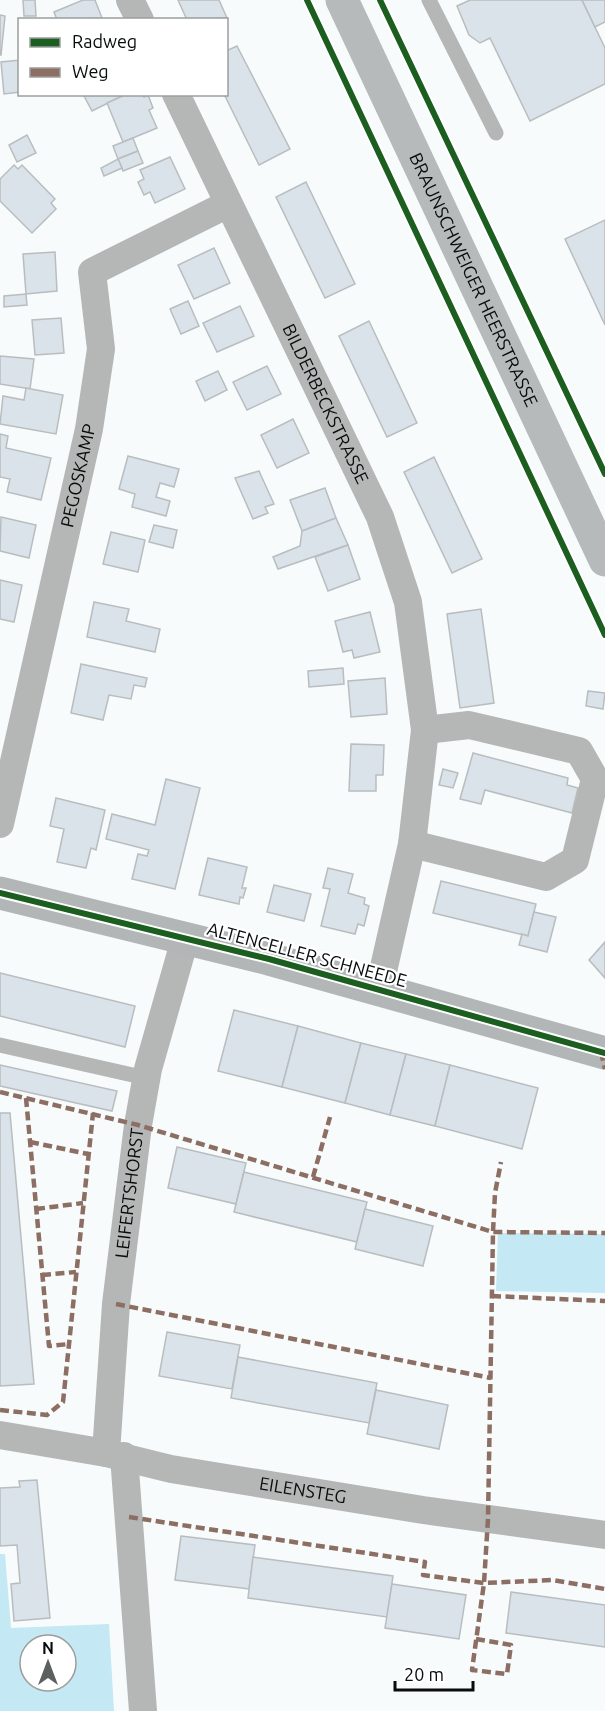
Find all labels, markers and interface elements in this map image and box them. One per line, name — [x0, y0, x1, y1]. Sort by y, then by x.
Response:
legend — [18, 18, 228, 96]
text: Radweg — [72, 31, 137, 51]
text: Weg — [72, 61, 109, 81]
street label: BRAUNSCHWEIGER HEERSTRASSE — [406, 149, 542, 409]
street label: BILDERBECKSTRASSE — [279, 320, 373, 486]
street label: PEGOSKAMP — [56, 422, 99, 529]
street label: ALTENCELLER SCHNEEDE — [205, 918, 409, 990]
street label: LEIFERTSHORST — [111, 1127, 147, 1259]
street label: EILENSTEG — [258, 1473, 348, 1506]
north arrow — [18, 1633, 78, 1693]
text: N — [42, 1639, 54, 1657]
scale bar — [395, 1654, 473, 1692]
text: 20 m — [404, 1664, 444, 1684]

